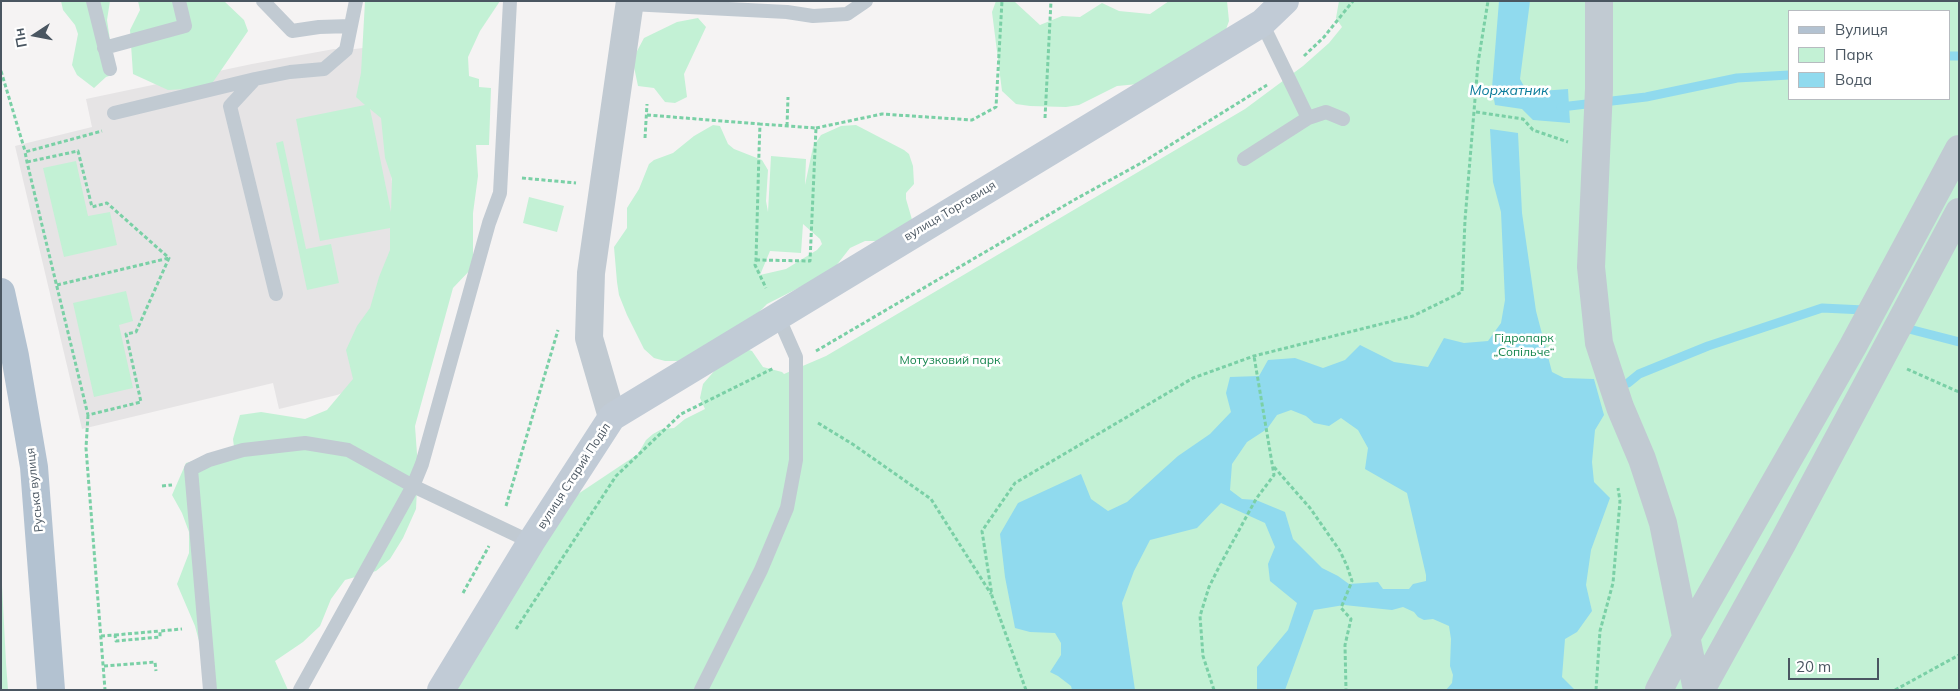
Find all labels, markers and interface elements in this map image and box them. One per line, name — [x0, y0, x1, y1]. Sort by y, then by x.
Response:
north arrow — [10, 10, 60, 60]
legend — [1788, 10, 1950, 100]
text: Вулиця — [1835, 20, 1888, 39]
text: Пн — [10, 27, 31, 49]
text: Парк — [1835, 45, 1873, 64]
text: Вода — [1835, 70, 1872, 89]
water label: Моржатник — [1469, 83, 1549, 99]
street label: вулиця Торговиця — [901, 178, 999, 244]
park label: Гідропарк „Сопільче“ — [1494, 331, 1554, 359]
park label: Мотузковий парк — [899, 353, 1001, 367]
street label: вулиця Старий Поділ — [534, 420, 614, 532]
street label: Руська вулиця — [23, 447, 47, 533]
scale bar — [1790, 648, 1881, 680]
text: 20 m — [1796, 657, 1831, 676]

